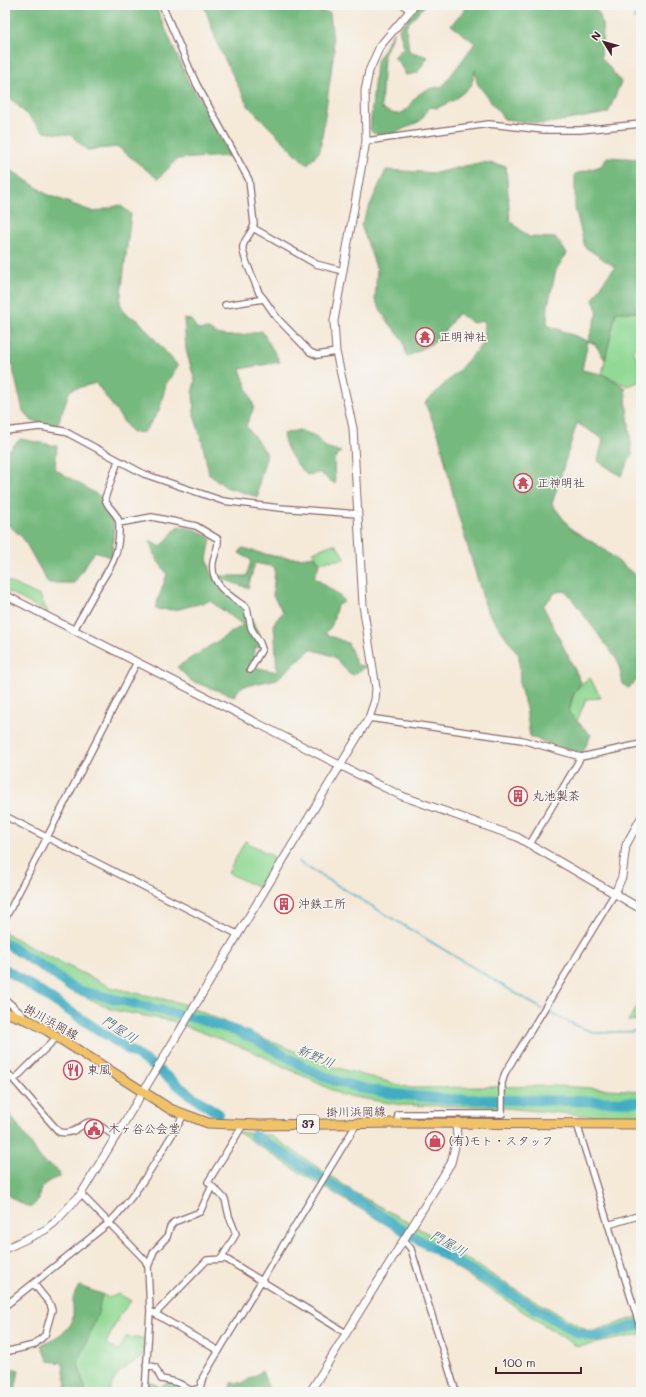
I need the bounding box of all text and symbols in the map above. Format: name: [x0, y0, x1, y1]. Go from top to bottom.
north arrow: [584, 22, 624, 62]
text: N: [587, 28, 604, 44]
temple icon: 正明神社: [414, 326, 436, 348]
place label: 正明神社: [439, 328, 487, 344]
temple icon: 正神明社: [512, 472, 534, 494]
place label: 正神明社: [537, 474, 585, 490]
building icon: 丸池製茶: [507, 785, 529, 807]
place label: 丸池製茶: [532, 787, 580, 803]
building icon: 沖鉄工所: [273, 893, 295, 915]
place label: 沖鉄工所: [298, 895, 346, 911]
street label: 掛川浜岡線: [21, 1000, 82, 1043]
water label: 門屋川: [99, 1011, 141, 1046]
water label: 新野川: [295, 1040, 337, 1071]
restaurant icon: 東風: [62, 1059, 84, 1081]
place label: 東風: [87, 1061, 111, 1077]
street label: 掛川浜岡線: [326, 1102, 386, 1120]
road number: 37: [297, 1115, 319, 1133]
public building icon: 木ヶ谷公会堂: [83, 1118, 105, 1140]
place label: 木ヶ谷公会堂: [108, 1120, 180, 1136]
shop icon: (有)モト・スタッフ: [424, 1130, 446, 1152]
place label: (有)モト・スタッフ: [449, 1132, 553, 1148]
water label: 門屋川: [428, 1225, 470, 1260]
scale bar: [496, 1349, 581, 1375]
text: 100 m: [502, 1354, 536, 1370]

